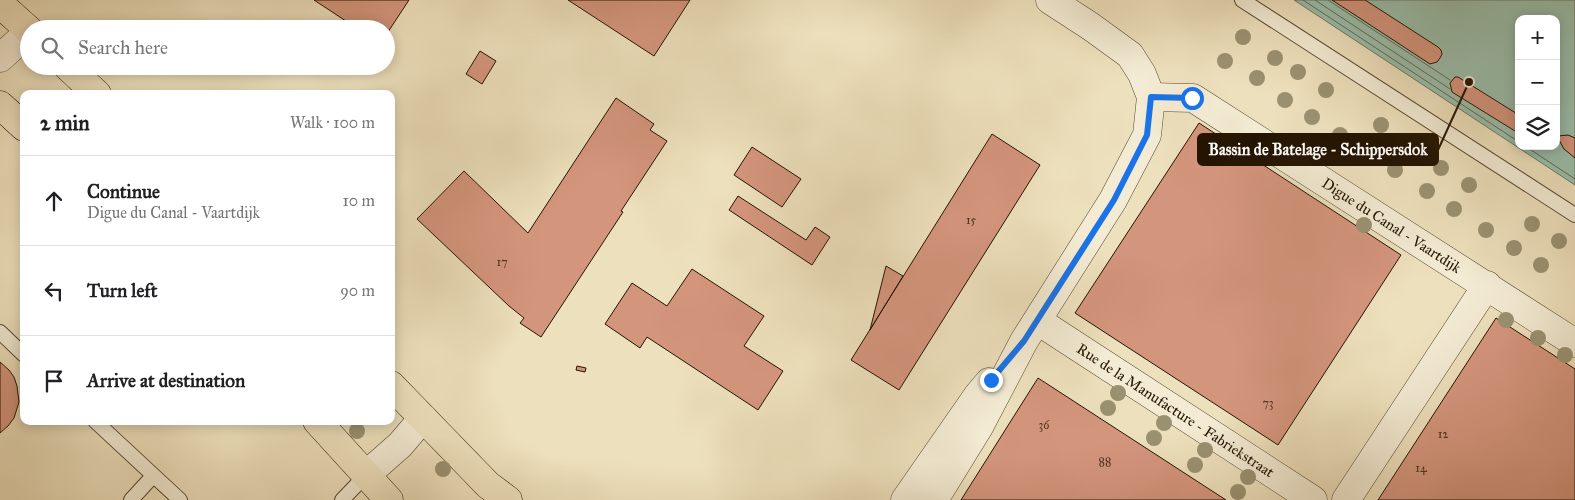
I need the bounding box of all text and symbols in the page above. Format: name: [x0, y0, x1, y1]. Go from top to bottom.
map controls: [1515, 15, 1560, 150]
button: +: [1515, 15, 1560, 60]
search box: [20, 20, 395, 75]
icon: search: [38, 34, 66, 62]
text: Search here: [78, 36, 168, 59]
button: −: [1515, 60, 1560, 105]
route start: [1181, 87, 1204, 110]
button: layers: [1515, 105, 1560, 150]
text: 2 min: [40, 110, 90, 136]
text: Walk · 100 m: [290, 113, 375, 132]
callout: Bassin de Batelage - Schippersdok: [1198, 134, 1438, 165]
text: Bassin de Batelage - Schippersdok: [1208, 140, 1428, 160]
street label: Digue du Canal - Vaartdijk: [1318, 174, 1465, 277]
text: Continue: [87, 180, 160, 203]
icon: ahead: [40, 187, 68, 215]
text: 10 m: [343, 191, 375, 210]
text: Digue du Canal - Vaartdijk: [87, 203, 260, 222]
house number: 15: [966, 213, 977, 227]
house number: 17: [496, 255, 508, 269]
icon: left: [40, 277, 68, 305]
text: Turn left: [87, 279, 157, 302]
text: 90 m: [340, 281, 375, 300]
street label: Rue de la Manufacture - Fabriekstraat: [1073, 340, 1278, 482]
icon: arrive: [40, 367, 68, 395]
text: Arrive at destination: [87, 369, 245, 392]
route end: [980, 369, 1003, 392]
house number: 73: [1262, 396, 1274, 410]
house number: 36: [1039, 418, 1050, 432]
house number: 12: [1438, 427, 1448, 441]
house number: 88: [1099, 455, 1111, 469]
house number: 14: [1415, 461, 1427, 475]

